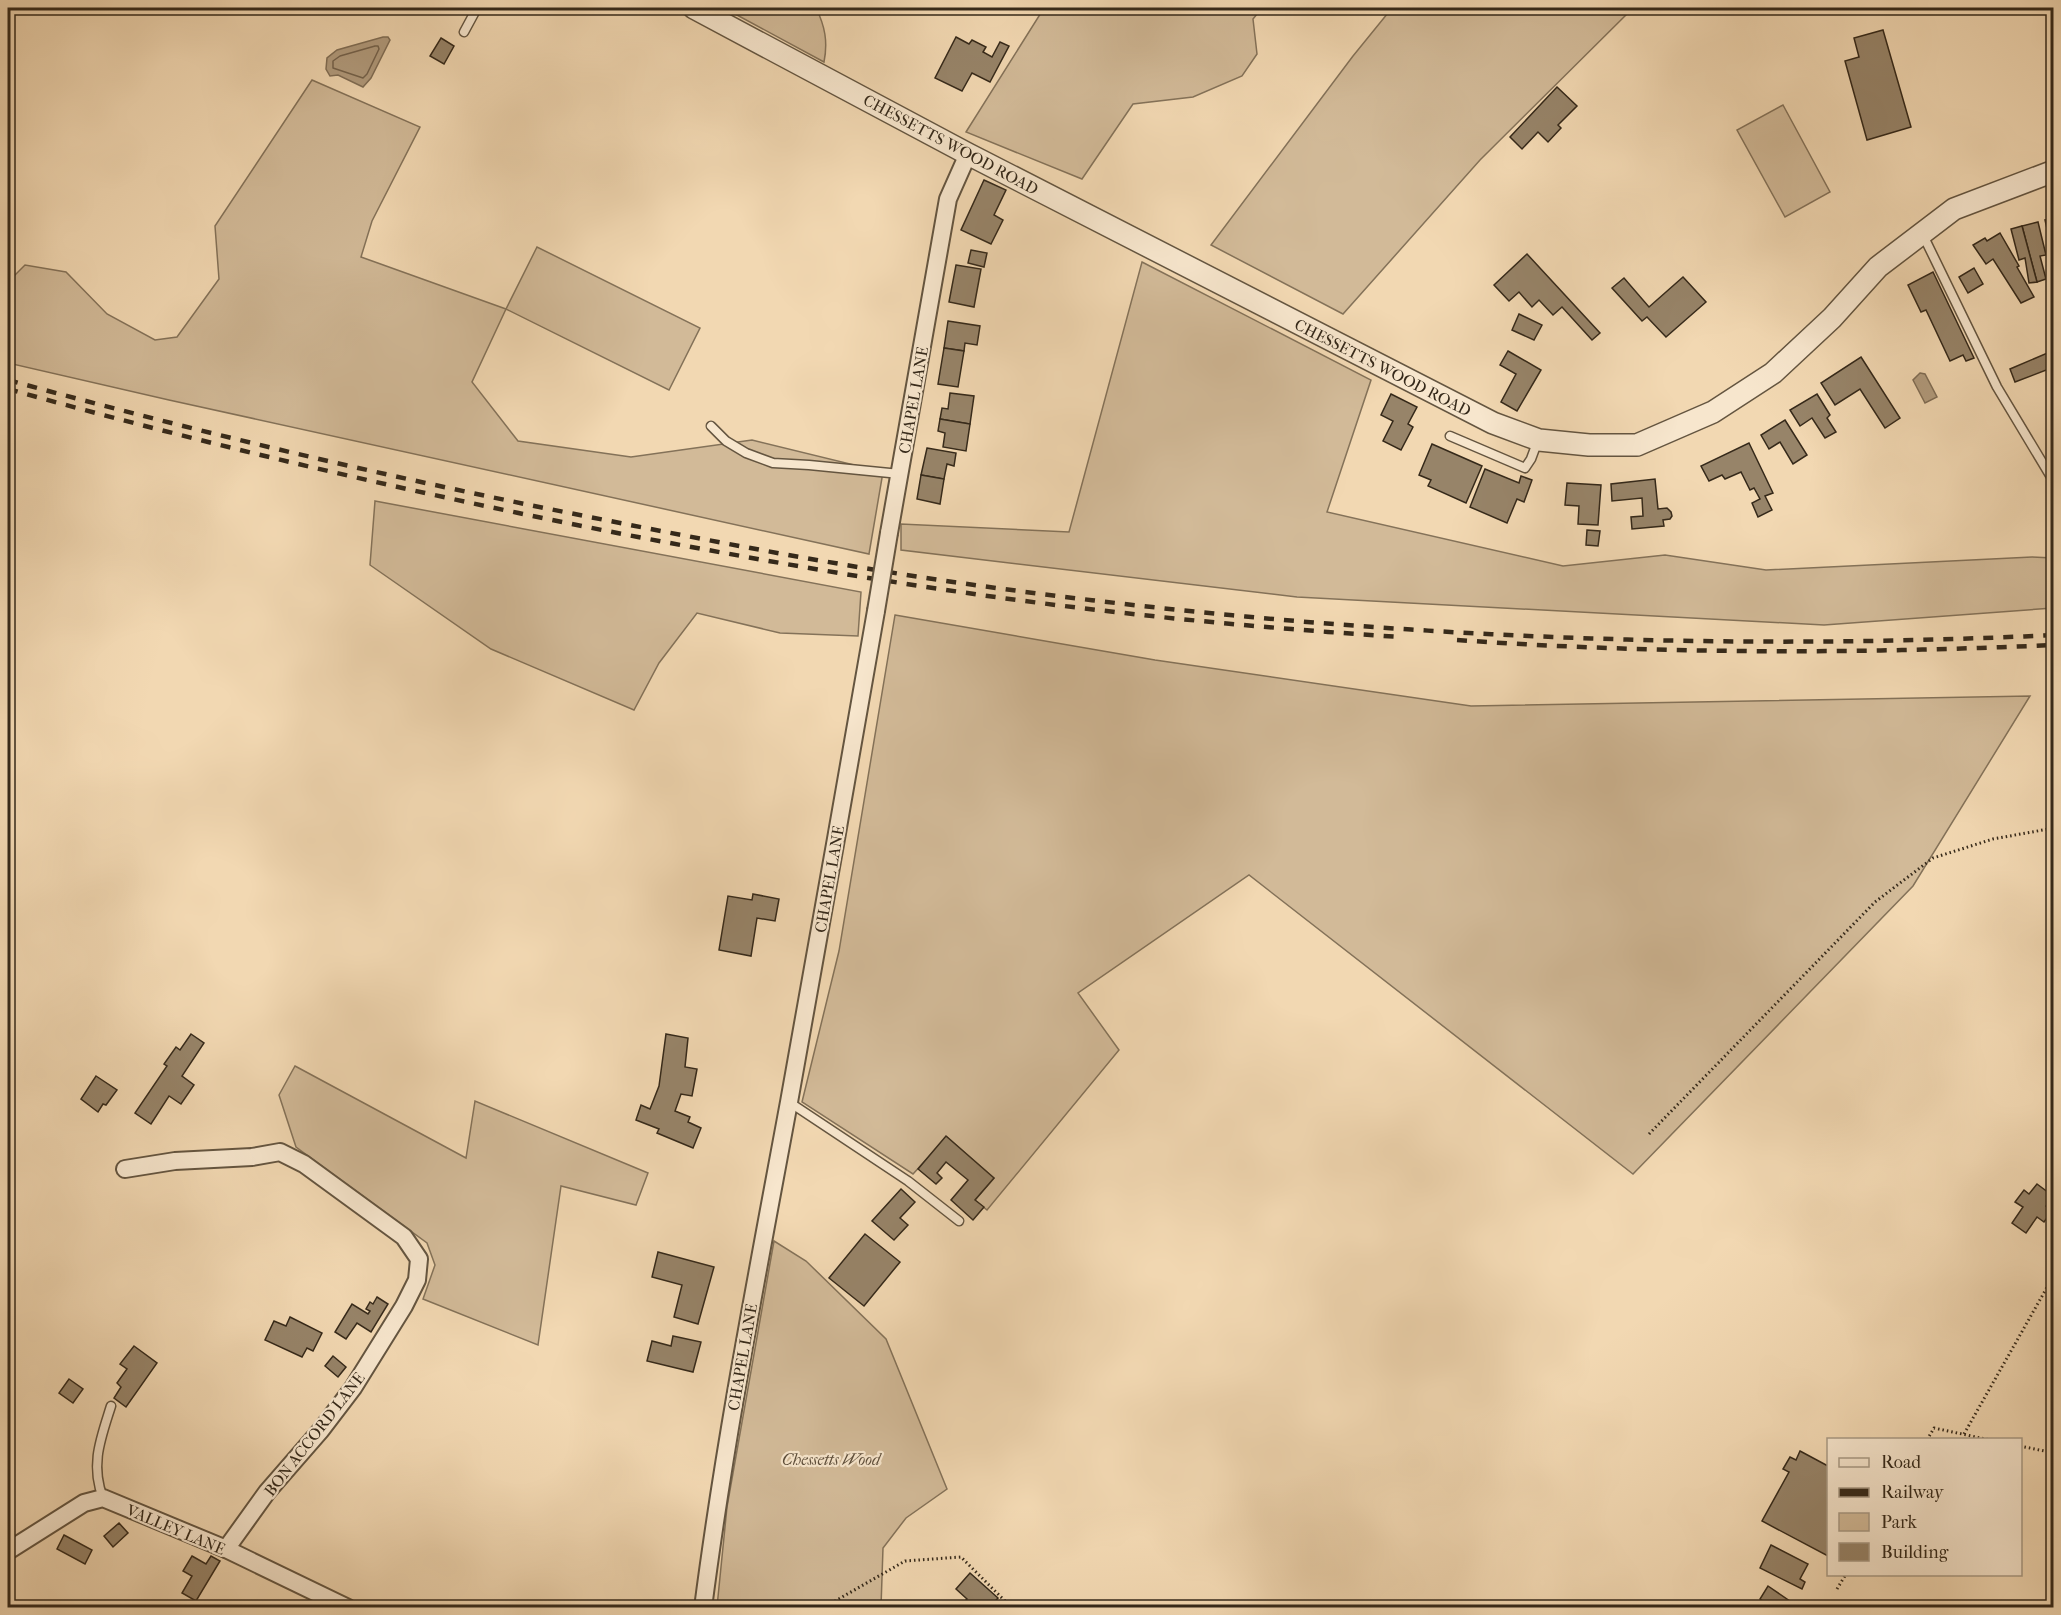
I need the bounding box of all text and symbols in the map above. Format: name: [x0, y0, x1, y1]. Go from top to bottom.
street label: CHESSETTS WOOD ROAD: [860, 90, 1041, 199]
street label: CHESSETTS WOOD ROAD: [1291, 315, 1474, 420]
street label: CHAPEL LANE: [895, 345, 932, 455]
street label: CHAPEL LANE: [811, 824, 848, 934]
street label: CHAPEL LANE: [724, 1302, 761, 1412]
street label: BON ACCORD LANE: [260, 1368, 369, 1500]
legend: [1827, 1438, 2022, 1576]
park label: Chessetts Wood: [782, 1450, 882, 1469]
text: Road: [1881, 1452, 1921, 1473]
text: Railway: [1881, 1482, 1945, 1503]
street label: VALLEY LANE: [123, 1500, 228, 1559]
text: Park: [1881, 1512, 1918, 1533]
text: Building: [1881, 1542, 1949, 1563]

